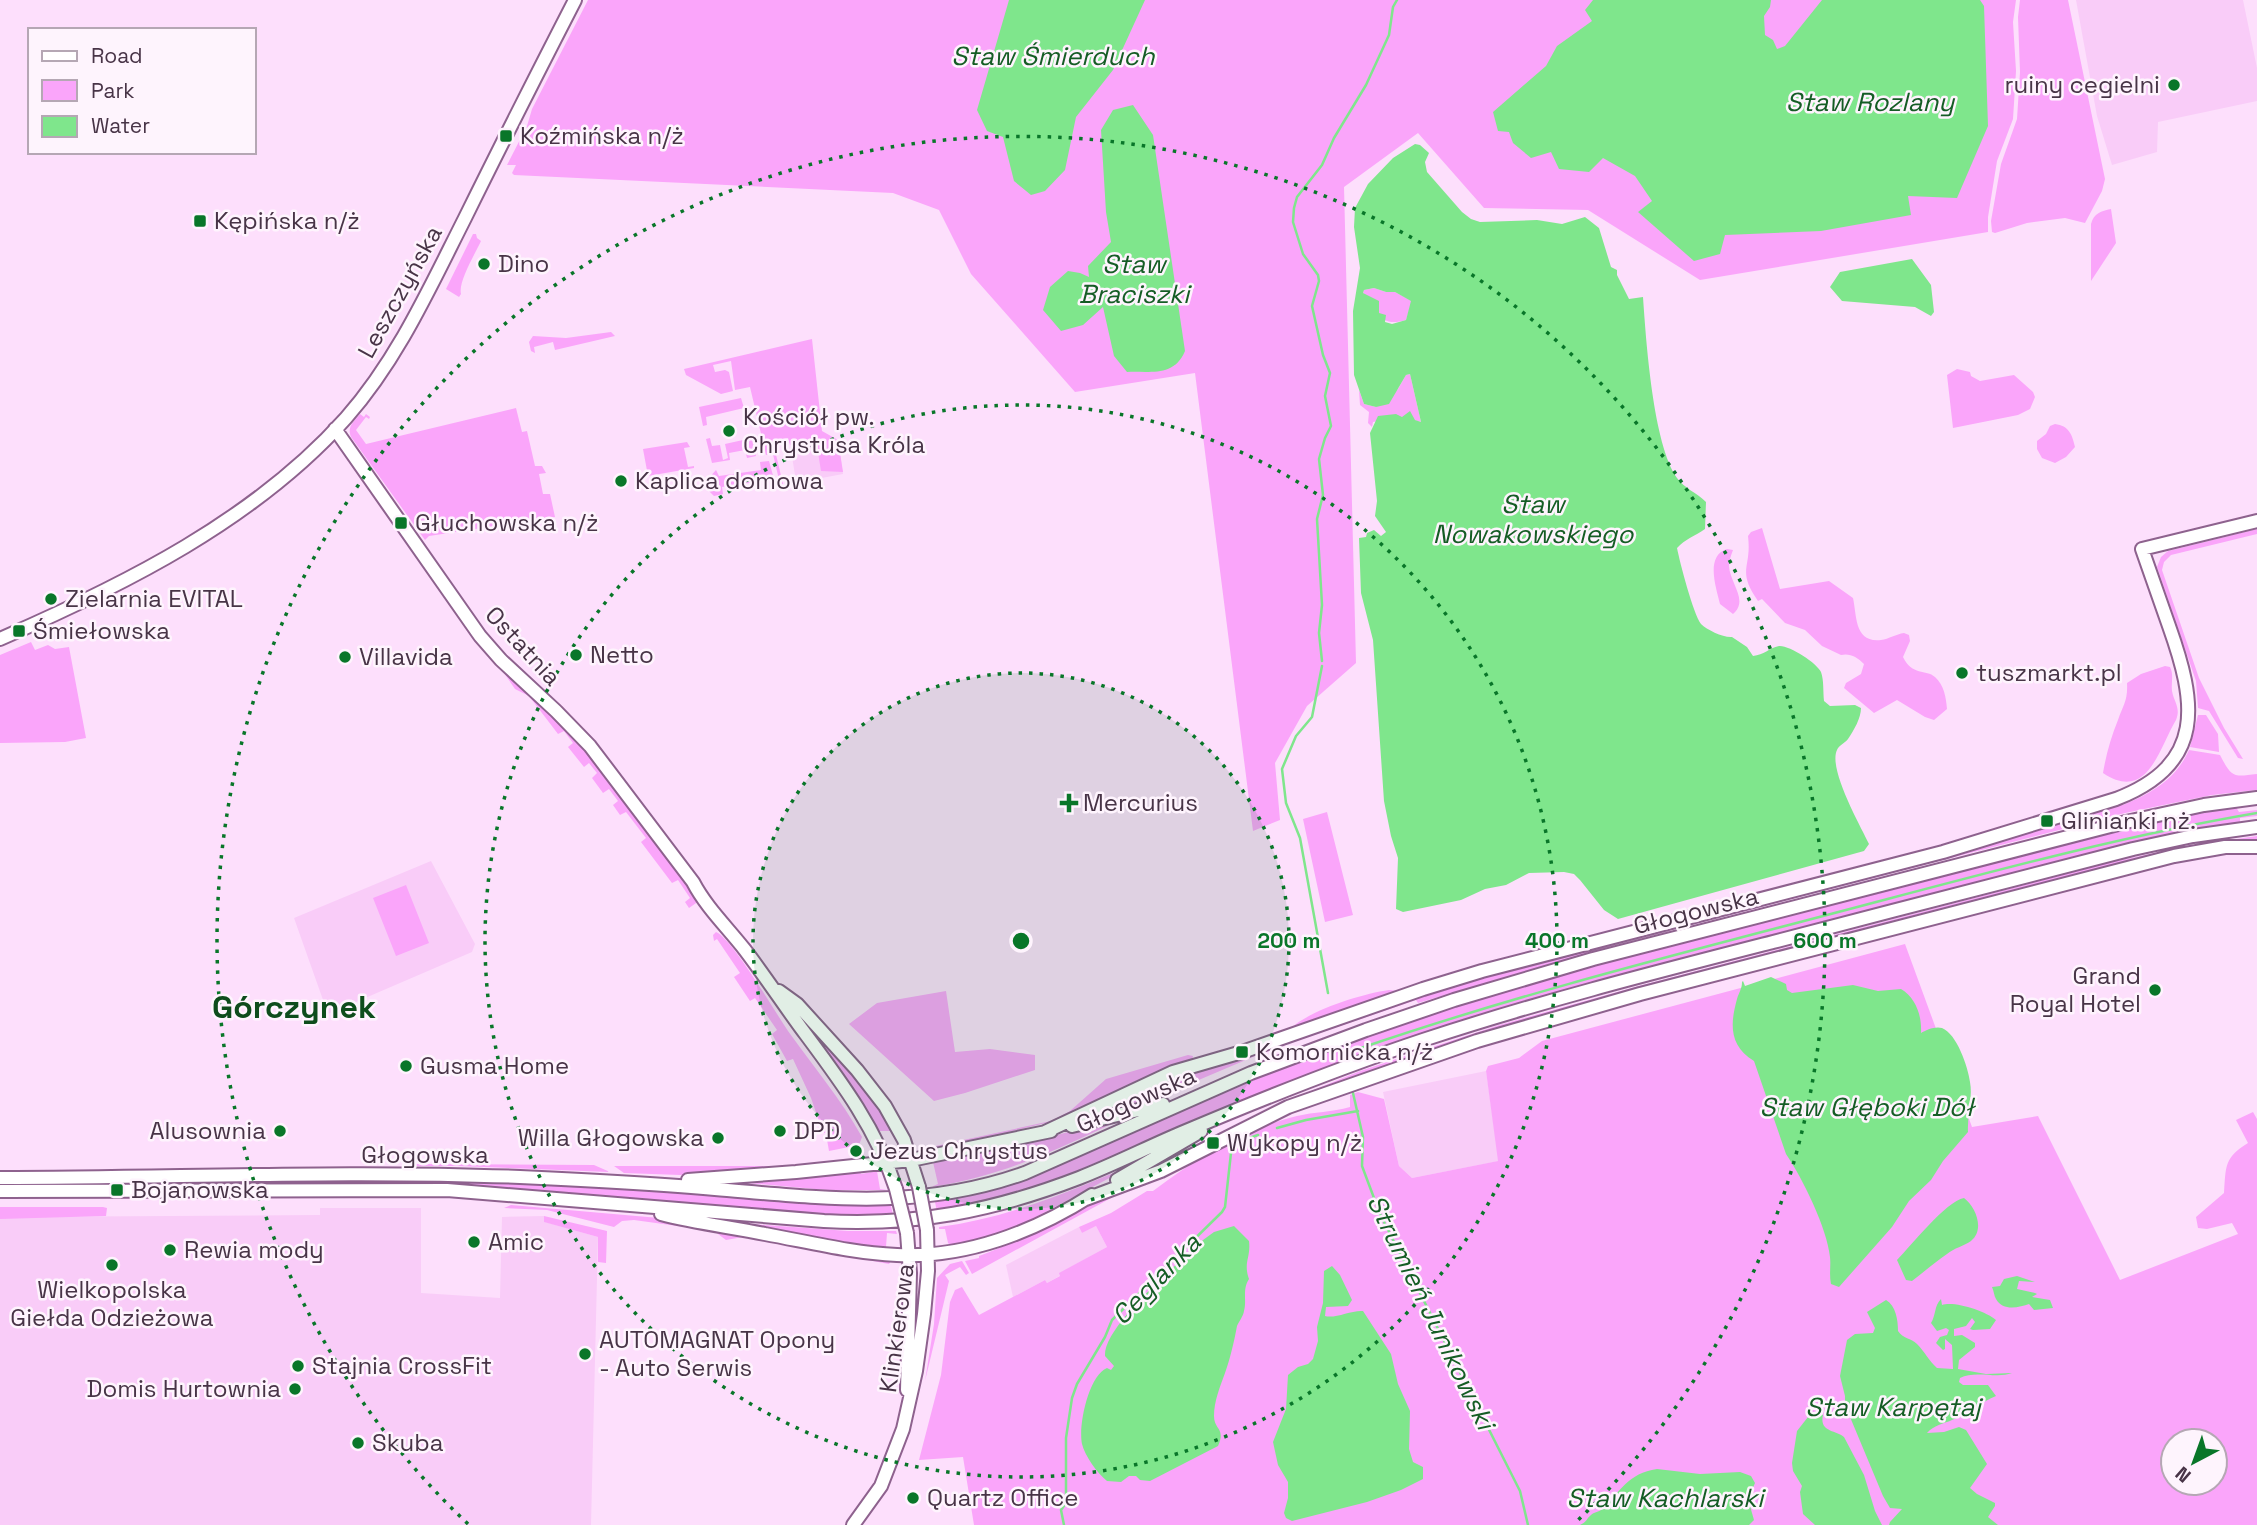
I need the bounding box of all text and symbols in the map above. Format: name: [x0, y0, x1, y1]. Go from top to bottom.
legend: [28, 28, 256, 154]
water label: Staw Śmierduch: [951, 39, 1156, 73]
text: Road: [91, 42, 143, 69]
place label: ruiny cegielni: [2004, 69, 2160, 100]
text: Park: [91, 77, 135, 104]
marker: ruiny cegielni: [2166, 77, 2182, 93]
water label: Staw Rozlany: [1786, 85, 1955, 119]
text: Water: [91, 112, 150, 139]
place label: Koźmińska n/ż: [520, 120, 684, 151]
marker: Koźmińska n/ż: [498, 128, 514, 144]
place label: Kępińska n/ż: [214, 205, 360, 236]
marker: Kępińska n/ż: [192, 213, 208, 229]
street label: Leszczyńska: [350, 220, 449, 363]
water label: Staw Braciszki: [1079, 247, 1192, 311]
place label: Dino: [498, 248, 549, 279]
marker: Dino: [476, 256, 492, 272]
place label: Kościół pw. Chrystusa Króla: [743, 401, 925, 460]
marker: Kościół pw. Chrystusa Króla: [721, 423, 737, 439]
place label: Kaplica domowa: [635, 465, 824, 496]
marker: Kaplica domowa: [613, 473, 629, 489]
water label: Staw Nowakowskiego: [1433, 487, 1634, 551]
place label: Głuchowska n/ż: [415, 507, 599, 538]
marker: Głuchowska n/ż: [393, 515, 409, 531]
place label: Zielarnia EVITAL: [65, 583, 243, 614]
marker: Zielarnia EVITAL: [43, 591, 59, 607]
street label: Ostatnia: [479, 599, 568, 692]
place label: Śmiełowska: [33, 615, 170, 646]
marker: Śmiełowska: [11, 623, 27, 639]
place label: Netto: [590, 639, 654, 670]
place label: Villavida: [359, 641, 453, 672]
marker: Netto: [568, 647, 584, 663]
marker: Villavida: [337, 649, 353, 665]
place label: tuszmarkt.pl: [1976, 657, 2122, 688]
marker: tuszmarkt.pl: [1954, 665, 1970, 681]
place label: Mercurius: [1083, 787, 1198, 818]
marker: Mercurius: [1061, 795, 1077, 811]
place label: Glinianki nż.: [2061, 805, 2196, 836]
marker: Glinianki nż.: [2039, 813, 2055, 829]
street label: Głogowska: [1630, 880, 1762, 941]
text: 200 m: [1258, 927, 1320, 954]
text: 400 m: [1525, 927, 1589, 954]
text: 600 m: [1793, 927, 1857, 954]
centre of rings: [1009, 929, 1033, 953]
place label: Grand Royal Hotel: [2010, 960, 2141, 1019]
marker: Grand Royal Hotel: [2147, 982, 2163, 998]
district label: Górczynek: [212, 987, 376, 1027]
place label: Komornicka n/ż: [1256, 1036, 1433, 1067]
marker: Komornicka n/ż: [1234, 1044, 1250, 1060]
place label: Gusma Home: [420, 1050, 569, 1081]
marker: Gusma Home: [398, 1058, 414, 1074]
street label: Głogowska: [1071, 1059, 1201, 1140]
water label: Staw Głęboki Dół: [1760, 1090, 1977, 1124]
place label: Alusownia: [149, 1115, 266, 1146]
place label: DPD: [794, 1115, 840, 1146]
place label: Willa Głogowska: [518, 1122, 704, 1153]
marker: Alusownia: [272, 1123, 288, 1139]
marker: DPD: [772, 1123, 788, 1139]
place label: Wykopy n/ż: [1227, 1127, 1362, 1158]
marker: Willa Głogowska: [710, 1130, 726, 1146]
place label: Jezus Chrystus: [870, 1135, 1048, 1166]
marker: Wykopy n/ż: [1205, 1135, 1221, 1151]
street label: Głogowska: [361, 1139, 489, 1170]
marker: Jezus Chrystus: [848, 1143, 864, 1159]
place label: Bojanowska: [131, 1174, 269, 1205]
marker: Bojanowska: [109, 1182, 125, 1198]
water label: Strumień Junikowski: [1359, 1189, 1504, 1437]
water label: Ceglanka: [1104, 1225, 1209, 1332]
place label: Amic: [488, 1226, 544, 1257]
place label: Rewia mody: [184, 1234, 324, 1265]
marker: Amic: [466, 1234, 482, 1250]
marker: Rewia mody: [162, 1242, 178, 1258]
marker: Wielkopolska Giełda Odzieżowa: [104, 1257, 120, 1273]
street label: Klinkierowa: [872, 1261, 921, 1395]
place label: Wielkopolska Giełda Odzieżowa: [10, 1274, 214, 1333]
place label: AUTOMAGNAT Opony - Auto Serwis: [599, 1324, 835, 1383]
marker: AUTOMAGNAT Opony - Auto Serwis: [577, 1346, 593, 1362]
place label: Stajnia CrossFit: [312, 1350, 492, 1381]
marker: Stajnia CrossFit: [290, 1358, 306, 1374]
place label: Domis Hurtownia: [87, 1373, 281, 1404]
marker: Domis Hurtownia: [287, 1381, 303, 1397]
water label: Staw Karpętaj: [1805, 1390, 1984, 1424]
place label: Skuba: [372, 1427, 444, 1458]
north arrow: [2159, 1427, 2229, 1497]
marker: Skuba: [350, 1435, 366, 1451]
text: N: [2170, 1461, 2196, 1488]
water label: Staw Kachlarski: [1567, 1481, 1766, 1515]
place label: Quartz Office: [927, 1482, 1079, 1513]
marker: Quartz Office: [905, 1490, 921, 1506]

